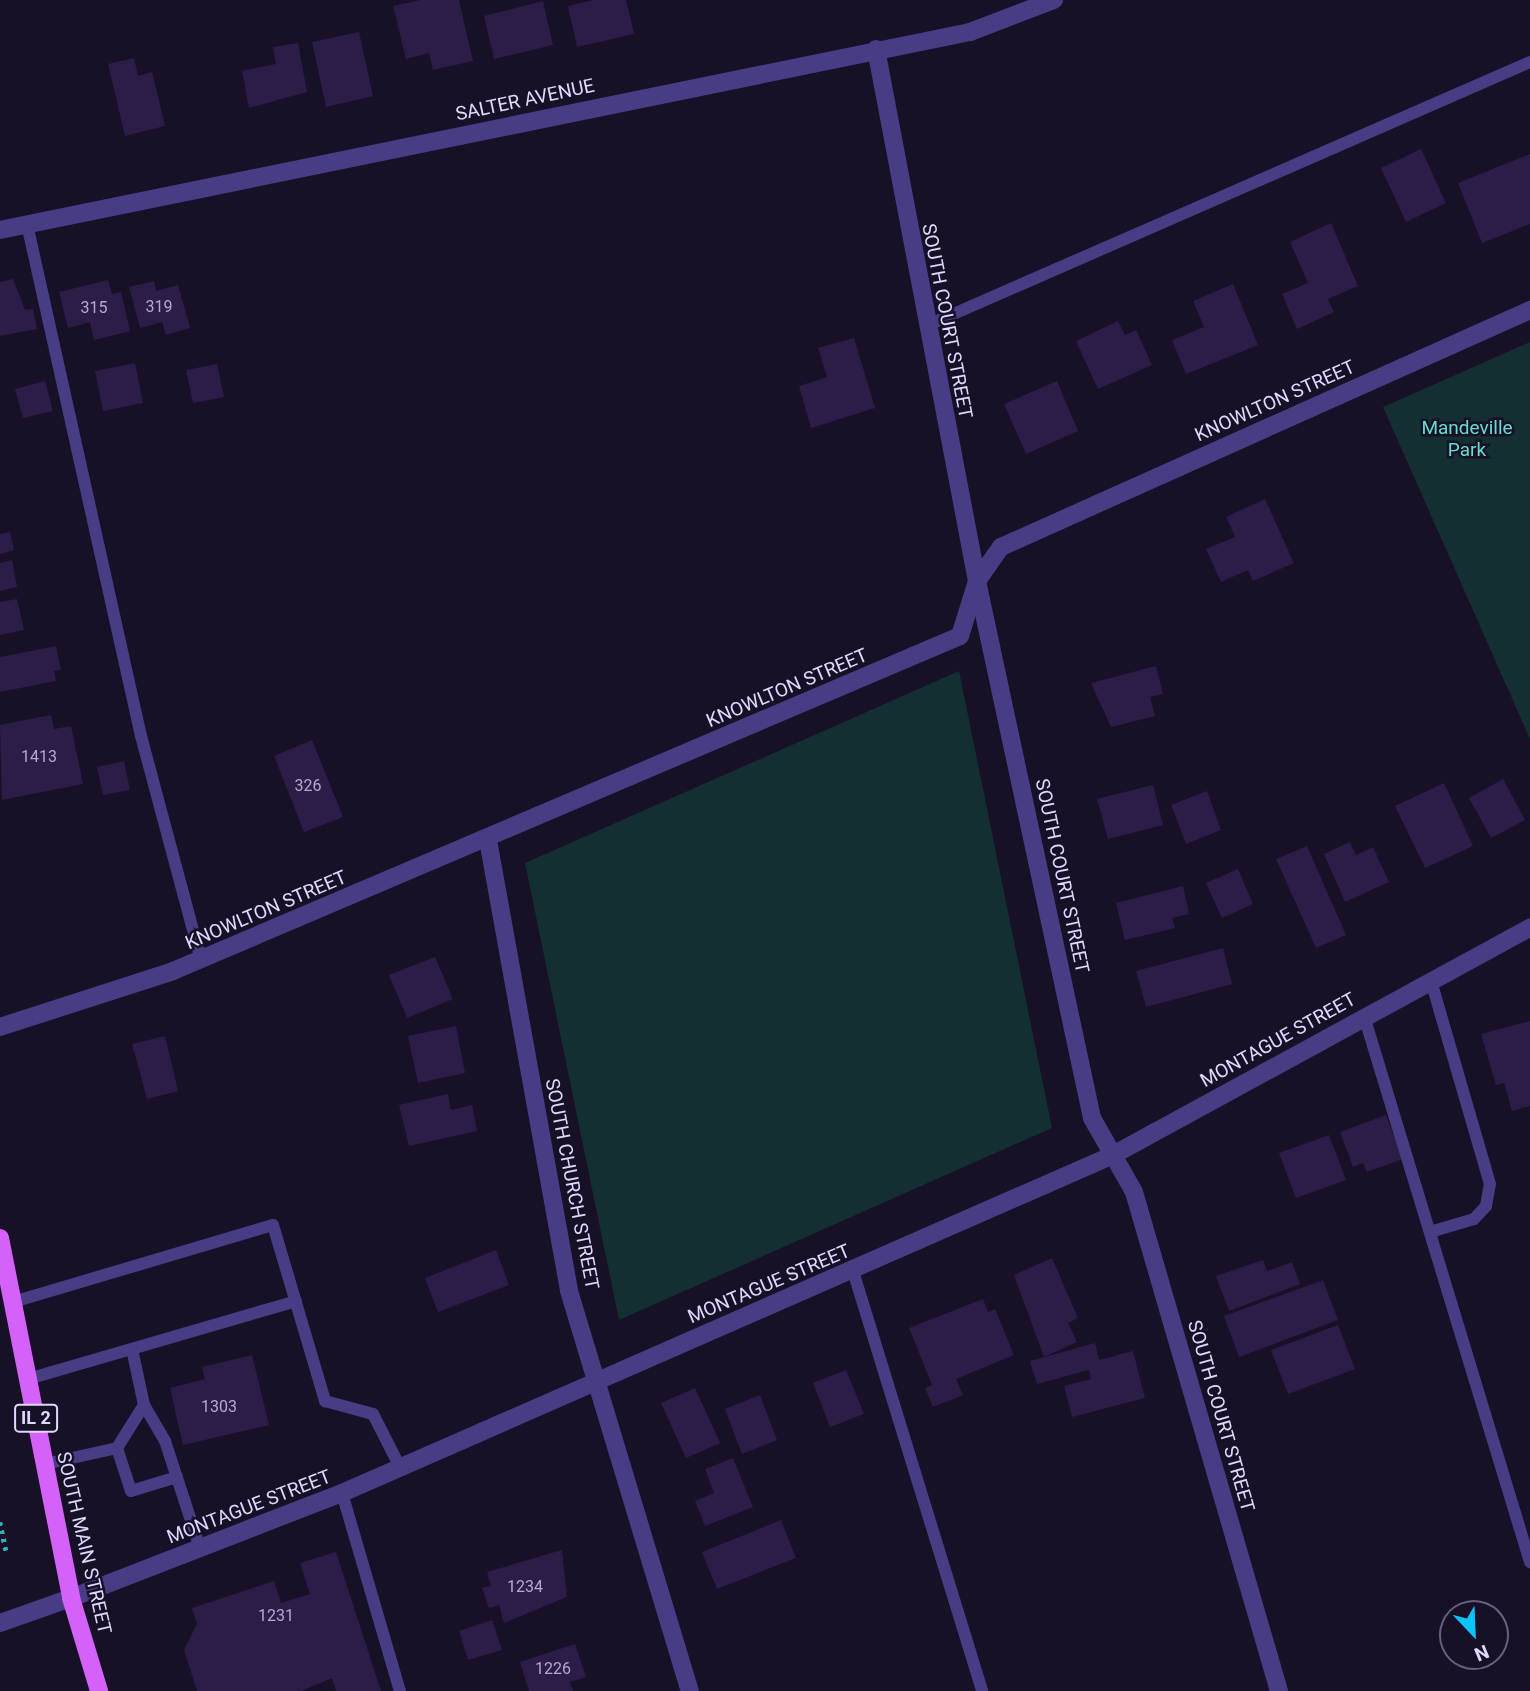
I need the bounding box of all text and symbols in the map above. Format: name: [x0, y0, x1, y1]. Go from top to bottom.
street label: SALTER AVENUE: [454, 74, 596, 126]
street label: SOUTH COURT STREET: [917, 221, 977, 421]
house number: 319: [146, 297, 172, 317]
house number: 315: [81, 298, 107, 318]
street label: KNOWLTON STREET: [1191, 355, 1359, 447]
park label: Mandeville Park: [1421, 417, 1513, 461]
street label: KNOWLTON STREET: [703, 644, 871, 732]
house number: 1413: [21, 747, 57, 767]
house number: 326: [295, 776, 321, 796]
street label: SOUTH COURT STREET: [1030, 777, 1094, 975]
street label: KNOWLTON STREET: [182, 866, 350, 954]
street label: MONTAGUE STREET: [1196, 988, 1360, 1092]
street label: SOUTH CHURCH STREET: [540, 1077, 604, 1291]
street label: MONTAGUE STREET: [684, 1240, 854, 1328]
street label: SOUTH COURT STREET: [1183, 1317, 1259, 1515]
house number: 1303: [201, 1397, 237, 1417]
road number: IL 2: [13, 1404, 59, 1433]
street label: SOUTH MAIN STREET: [52, 1450, 116, 1636]
street label: MONTAGUE STREET: [164, 1465, 334, 1549]
house number: 1234: [507, 1577, 543, 1597]
north arrow: [1439, 1600, 1509, 1670]
house number: 1231: [258, 1606, 294, 1626]
text: N: [1471, 1640, 1492, 1666]
house number: 1226: [535, 1659, 571, 1679]

